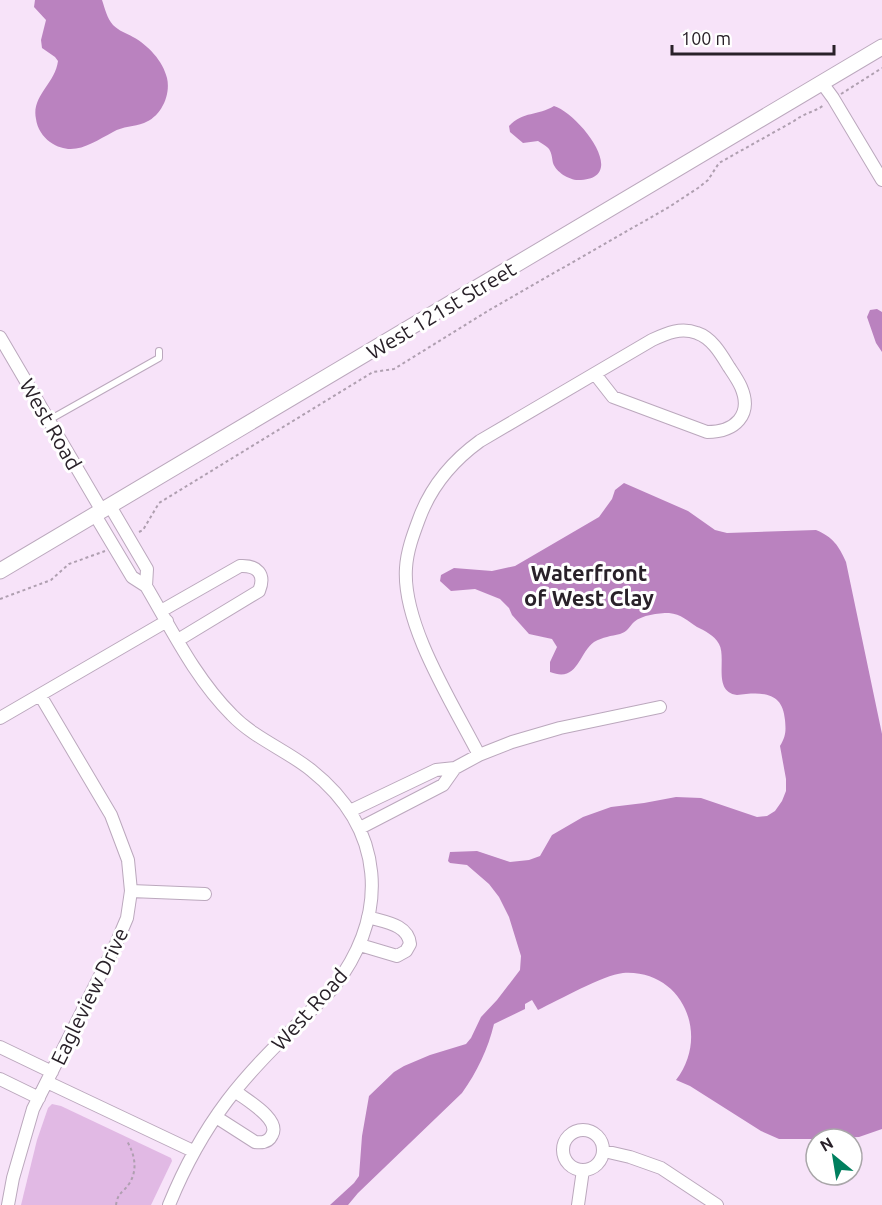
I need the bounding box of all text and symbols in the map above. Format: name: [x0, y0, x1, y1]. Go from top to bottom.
scale bar: [672, 18, 834, 56]
text: 100 m: [681, 28, 731, 48]
street label: West 121st Street: [362, 256, 520, 364]
street label: West Road: [15, 374, 87, 474]
district label: Waterfront of West Clay: [524, 560, 654, 610]
street label: Eagleview Drive: [45, 924, 133, 1068]
street label: West Road: [266, 963, 352, 1055]
north arrow: [804, 1127, 864, 1187]
text: N: [817, 1133, 836, 1155]

